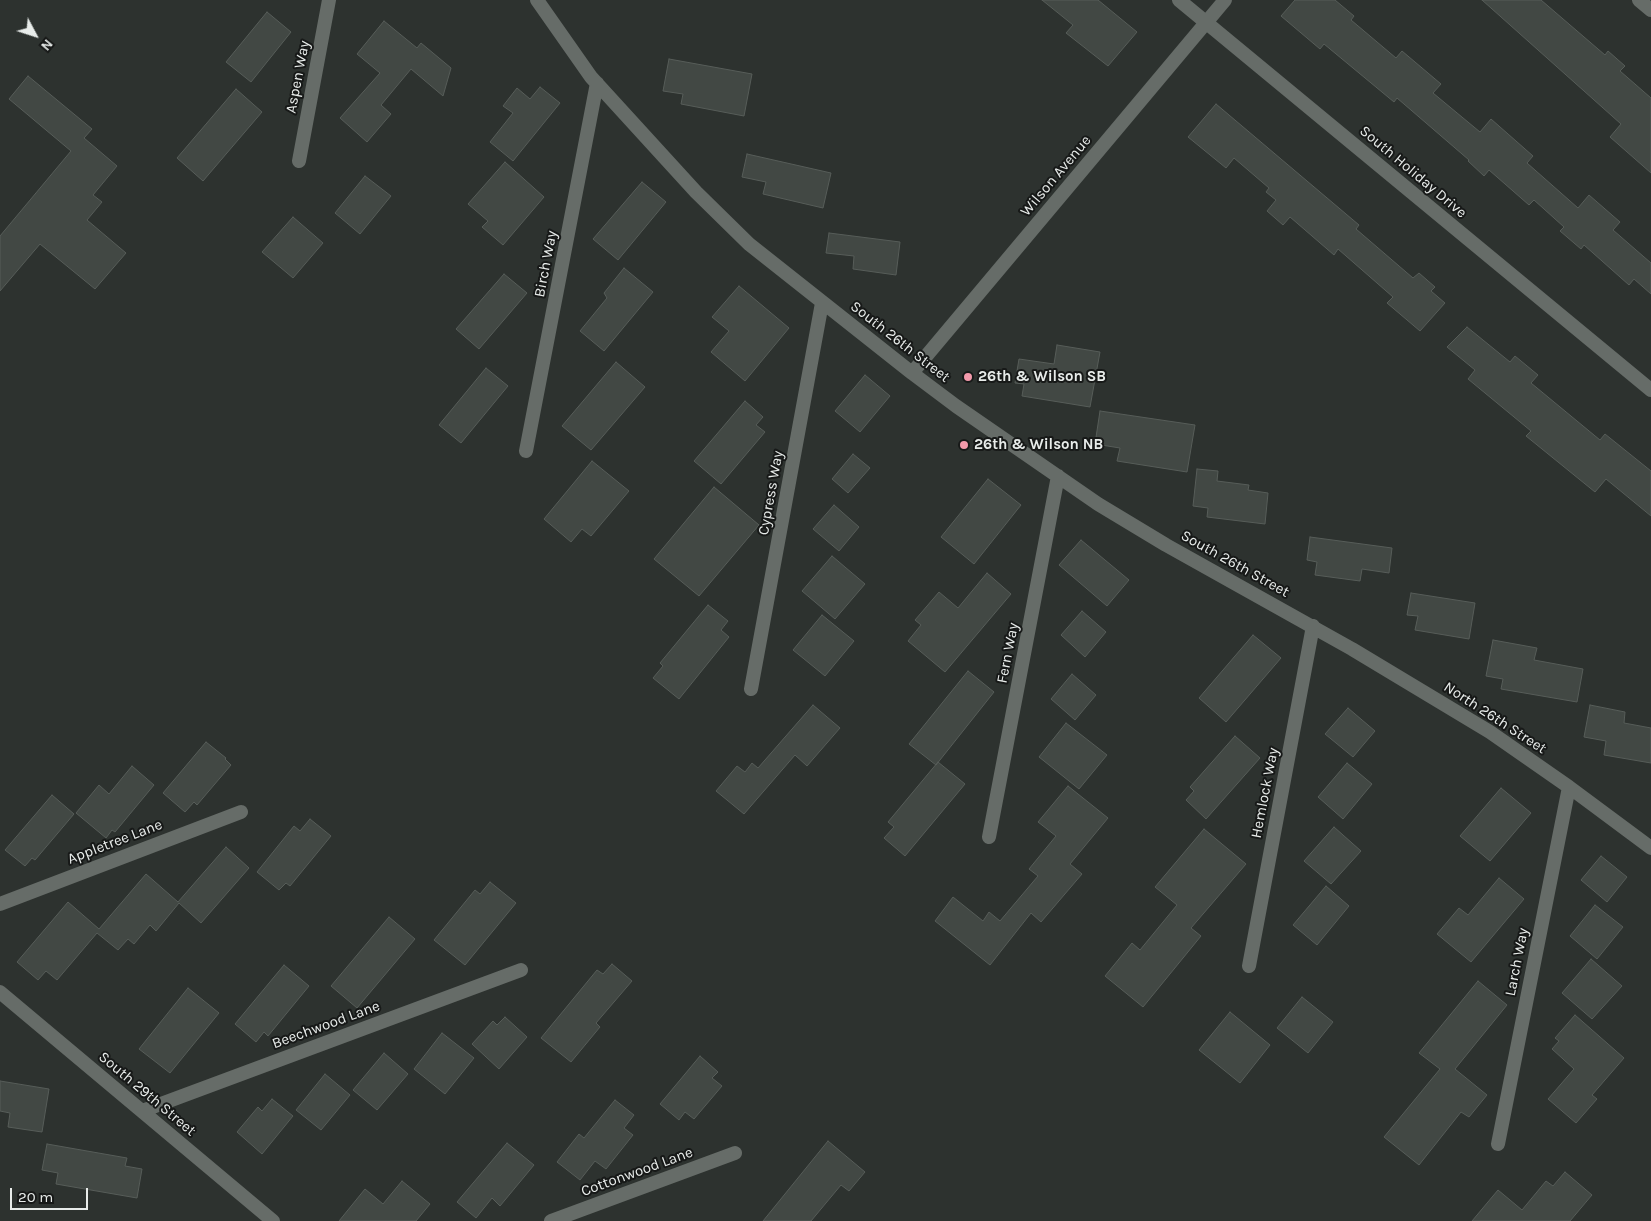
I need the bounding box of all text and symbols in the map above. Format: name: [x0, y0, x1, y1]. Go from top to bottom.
north arrow: [10, 10, 60, 60]
text: N: [37, 36, 57, 54]
street label: Aspen Way: [282, 39, 314, 115]
street label: South Holiday Drive: [1356, 122, 1470, 222]
street label: Wilson Avenue: [1017, 132, 1095, 220]
street label: Birch Way: [531, 229, 561, 299]
street label: South 26th Street: [847, 298, 953, 386]
place label: 26th & Wilson SB: [978, 368, 1106, 386]
marker: 26th & Wilson SB: [962, 371, 974, 383]
place label: 26th & Wilson NB: [974, 436, 1103, 454]
marker: 26th & Wilson NB: [958, 439, 970, 451]
street label: Cypress Way: [755, 449, 787, 537]
street label: South 26th Street: [1178, 527, 1292, 601]
street label: Fern Way: [993, 621, 1023, 685]
street label: North 26th Street: [1440, 678, 1550, 758]
street label: Hemlock Way: [1247, 746, 1283, 840]
street label: Appletree Lane: [65, 816, 165, 868]
street label: Larch Way: [1502, 926, 1532, 998]
street label: Beechwood Lane: [270, 997, 382, 1053]
street label: South 29th Street: [95, 1048, 199, 1140]
street label: Cottonwood Lane: [579, 1143, 695, 1201]
scale bar: [12, 1178, 90, 1210]
text: 20 m: [18, 1188, 53, 1206]

